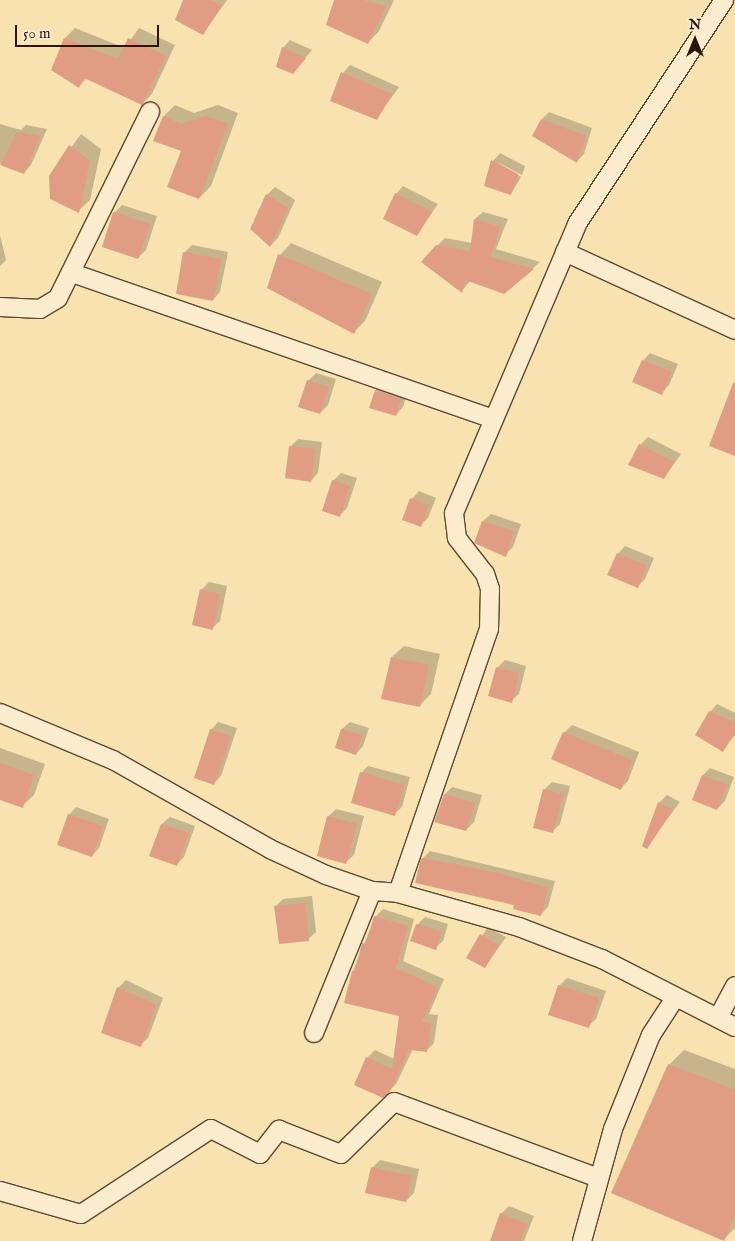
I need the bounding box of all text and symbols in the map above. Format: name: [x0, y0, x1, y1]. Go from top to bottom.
scale bar: [18, 15, 161, 47]
north arrow: [670, 15, 720, 65]
text: N: [689, 16, 701, 34]
text: 50 m: [23, 24, 51, 43]

